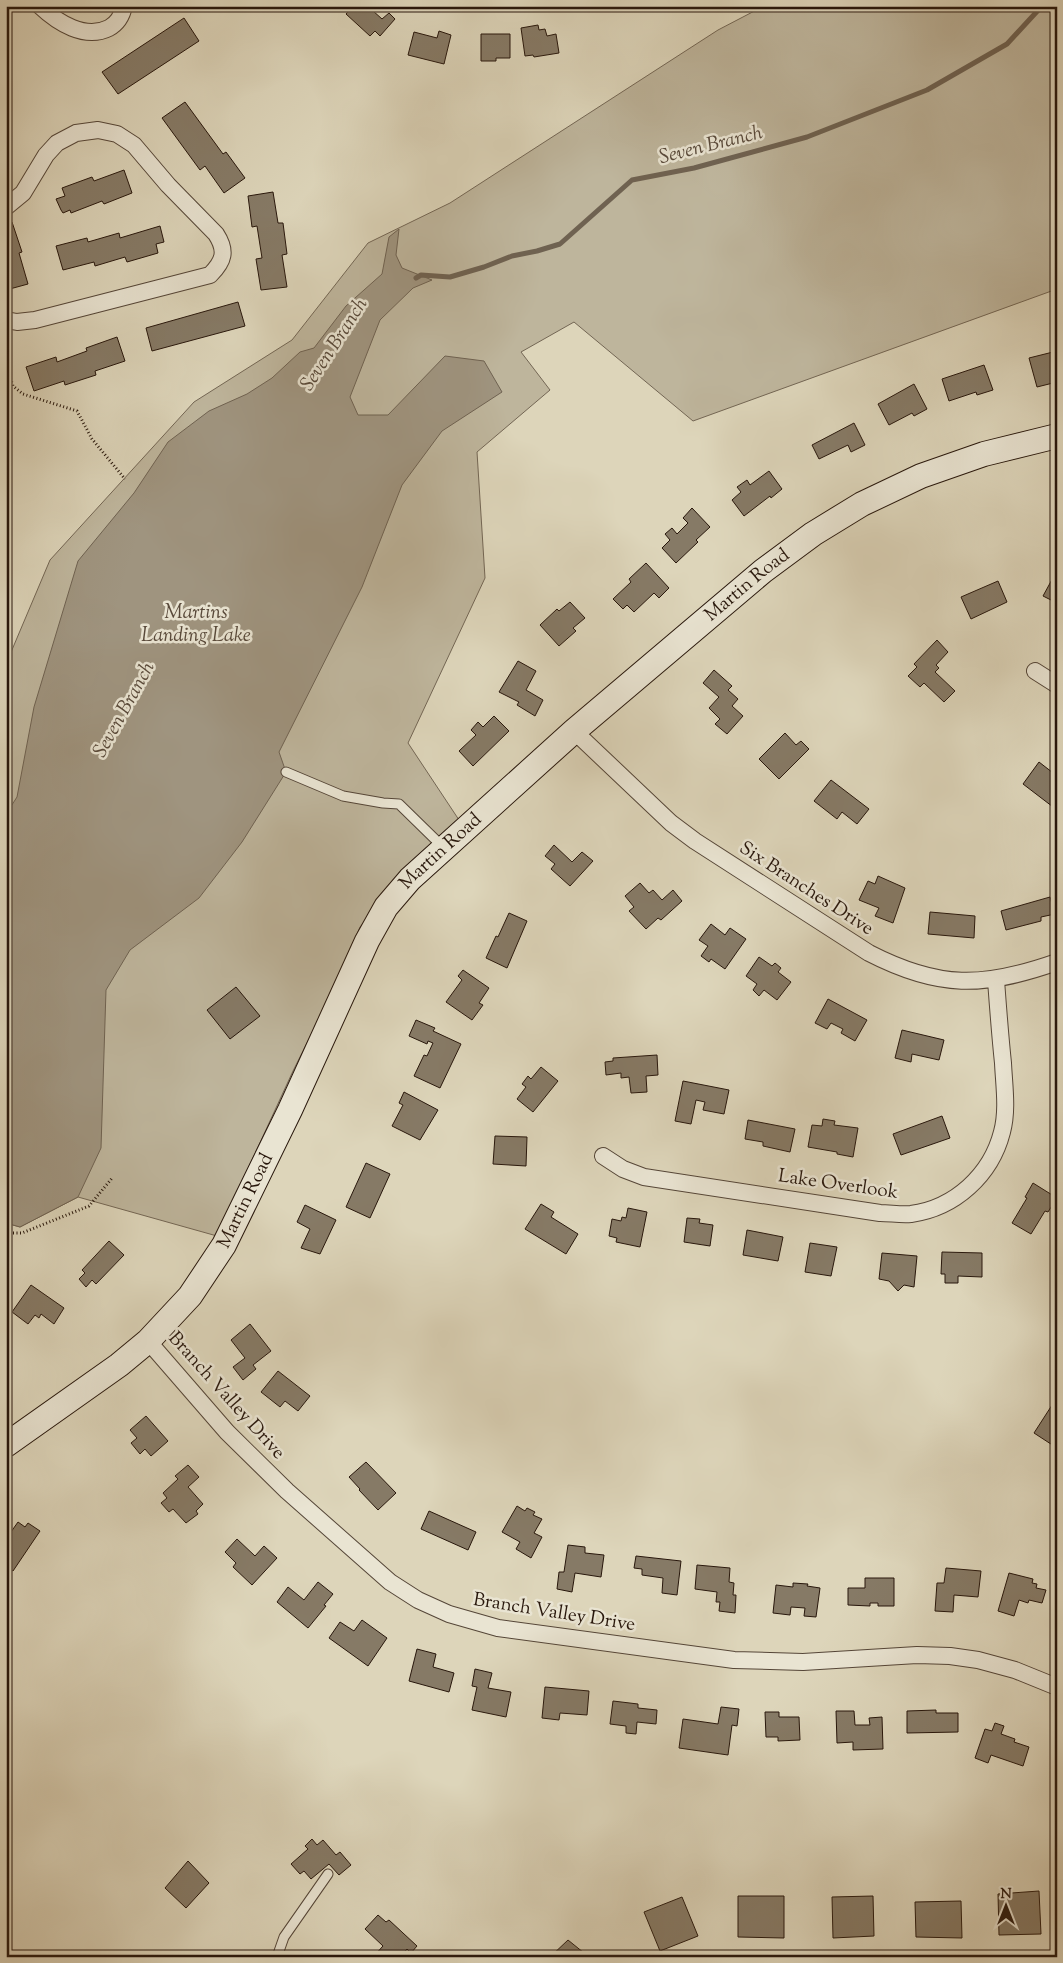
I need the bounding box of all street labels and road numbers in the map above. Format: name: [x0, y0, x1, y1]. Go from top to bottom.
street label: Martin Road: [699, 542, 796, 628]
street label: Martin Road: [393, 807, 488, 896]
street label: Six Branches Drive: [733, 835, 879, 943]
street label: Martin Road: [211, 1148, 280, 1253]
street label: Lake Overlook: [776, 1163, 900, 1207]
street label: Branch Valley Drive: [161, 1326, 291, 1466]
street label: Branch Valley Drive: [471, 1587, 637, 1639]

